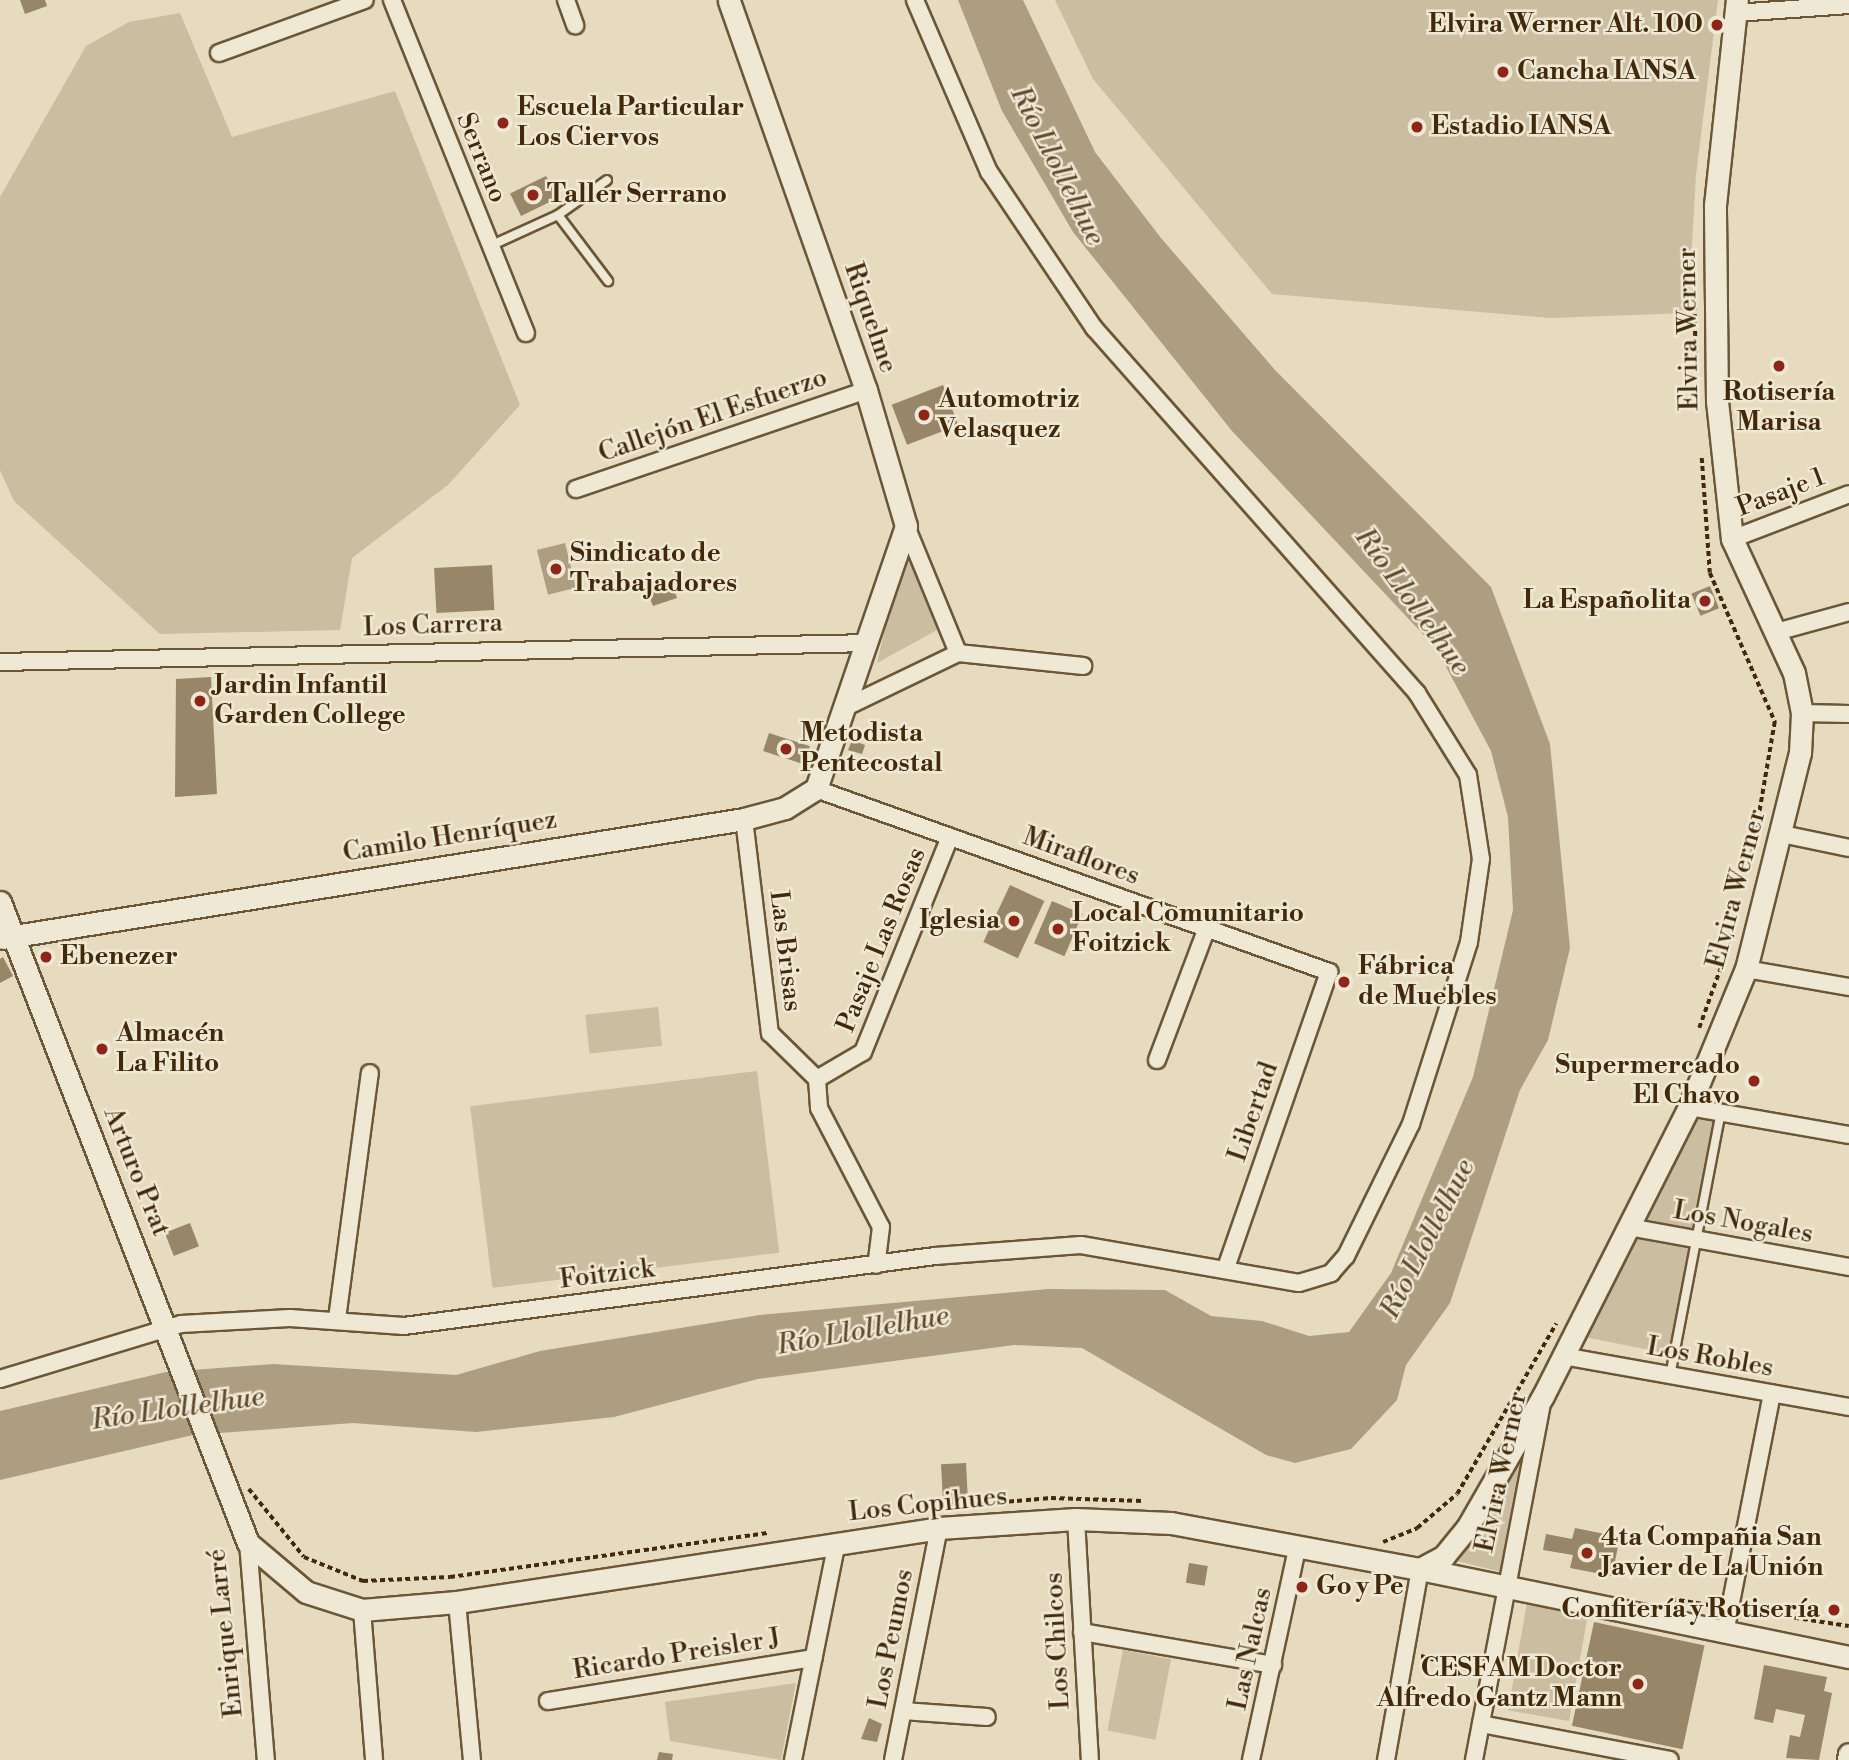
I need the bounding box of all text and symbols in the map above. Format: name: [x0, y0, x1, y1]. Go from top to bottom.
place label: Elvira Werner Alt. 100: [1428, 9, 1703, 41]
marker: Elvira Werner Alt. 100: [1709, 17, 1725, 33]
place label: Cancha IANSA: [1517, 56, 1696, 88]
marker: Cancha IANSA: [1495, 64, 1511, 80]
water label: Río Llollelhue: [1002, 81, 1112, 251]
place label: Escuela Particular Los Ciervos: [517, 92, 744, 154]
street label: Serrano: [449, 108, 513, 208]
place label: Estadio IANSA: [1431, 111, 1611, 143]
marker: Escuela Particular Los Ciervos: [495, 115, 511, 131]
marker: Estadio IANSA: [1409, 119, 1425, 135]
place label: Taller Serrano: [547, 179, 727, 211]
marker: Taller Serrano: [525, 187, 541, 203]
street label: Elvira Werner: [1672, 247, 1706, 411]
street label: Riquelme: [837, 259, 903, 377]
marker: Rotisería Marisa: [1771, 358, 1787, 374]
street label: Callejón El Esfuerzo: [595, 362, 831, 470]
place label: Rotisería Marisa: [1723, 377, 1835, 438]
place label: Automotriz Velasquez: [938, 384, 1079, 446]
marker: Automotriz Velasquez: [916, 407, 932, 423]
street label: Pasaje 1: [1732, 462, 1830, 524]
water label: Río Llollelhue: [1347, 522, 1477, 682]
place label: Sindicato de Trabajadores: [570, 538, 737, 600]
marker: Sindicato de Trabajadores: [548, 561, 564, 577]
place label: La Españolita: [1523, 585, 1691, 617]
marker: La Españolita: [1697, 593, 1713, 609]
street label: Los Carrera: [363, 608, 503, 644]
place label: Jardin Infantil Garden College: [214, 670, 406, 732]
marker: Jardin Infantil Garden College: [192, 693, 208, 709]
place label: Metodista Pentecostal: [800, 718, 943, 780]
marker: Metodista Pentecostal: [778, 741, 794, 757]
street label: Camilo Henríquez: [341, 805, 559, 869]
street label: Elvira Werner: [1701, 806, 1773, 972]
street label: Miraflores: [1019, 822, 1143, 892]
street label: Pasaje Las Rosas: [831, 843, 933, 1037]
street label: Las Brisas: [762, 889, 808, 1013]
place label: Local Comunitario Foitzick: [1072, 898, 1304, 960]
place label: Iglesia: [919, 905, 1000, 937]
marker: Iglesia: [1006, 913, 1022, 929]
marker: Local Comunitario Foitzick: [1050, 921, 1066, 937]
place label: Ebenezer: [60, 941, 178, 973]
marker: Ebenezer: [38, 949, 54, 965]
place label: Fábrica de Muebles: [1358, 951, 1497, 1012]
marker: Fábrica de Muebles: [1336, 974, 1352, 990]
place label: Almacén La Filito: [116, 1018, 224, 1080]
marker: Almacén La Filito: [94, 1041, 110, 1057]
place label: Supermercado El Chavo: [1555, 1050, 1740, 1112]
street label: Libertad: [1222, 1058, 1286, 1166]
marker: Supermercado El Chavo: [1746, 1073, 1762, 1089]
street label: Arturo Prat: [96, 1103, 176, 1241]
water label: Río Llollelhue: [1373, 1154, 1483, 1324]
street label: Los Nogales: [1671, 1195, 1815, 1251]
street label: Foitzick: [558, 1254, 656, 1296]
water label: Río Llollelhue: [774, 1299, 952, 1363]
street label: Los Robles: [1644, 1332, 1776, 1384]
water label: Río Llollelhue: [89, 1380, 267, 1438]
street label: Elvira Werner: [1470, 1389, 1534, 1555]
street label: Los Copihues: [847, 1481, 1009, 1529]
place label: 4ta Compañia San Javier de La Unión: [1601, 1522, 1824, 1584]
marker: 4ta Compañia San Javier de La Unión: [1579, 1545, 1595, 1561]
street label: Enrique Larré: [202, 1547, 250, 1719]
street label: Los Peumos: [863, 1567, 921, 1711]
place label: Go y Pe: [1316, 1571, 1404, 1603]
street label: Los Chilcos: [1039, 1572, 1077, 1710]
marker: Go y Pe: [1294, 1579, 1310, 1595]
street label: Las Nalcas: [1223, 1585, 1279, 1713]
place label: Confitería y Rotisería: [1561, 1594, 1820, 1626]
marker: Confitería y Rotisería: [1826, 1602, 1842, 1618]
street label: Ricardo Preisler J: [571, 1623, 783, 1687]
place label: CESFAM Doctor Alfredo Gantz Mann: [1377, 1653, 1622, 1714]
marker: CESFAM Doctor Alfredo Gantz Mann: [1628, 1674, 1648, 1694]

